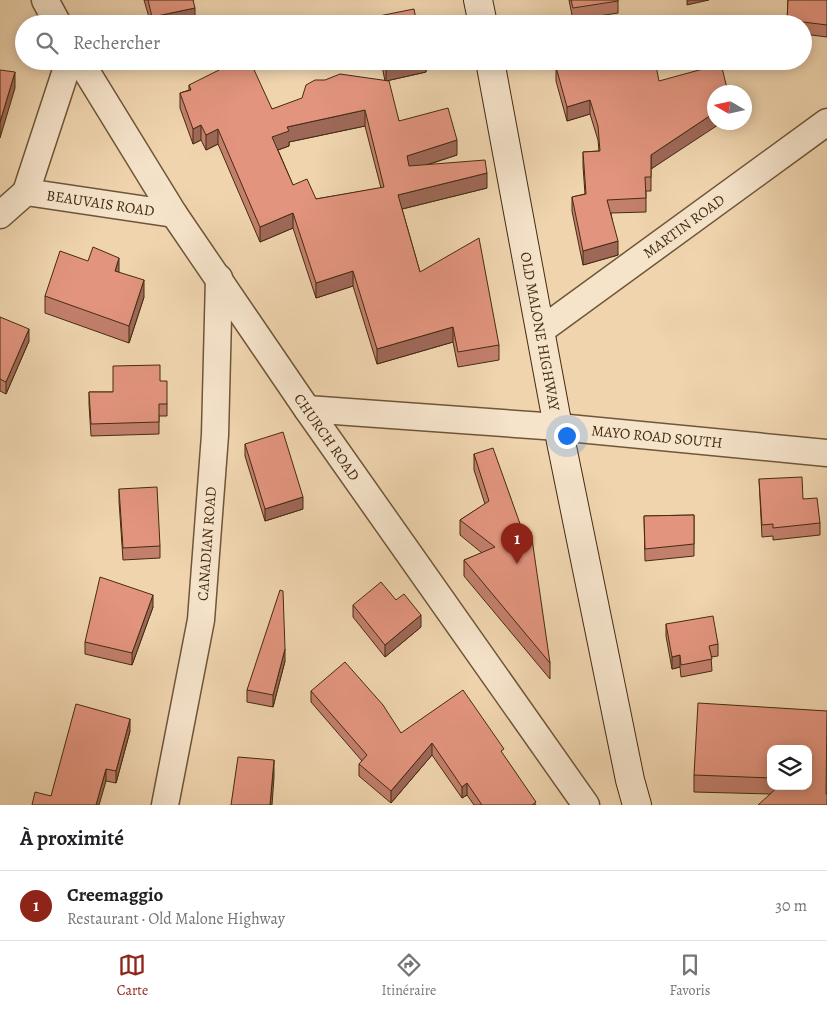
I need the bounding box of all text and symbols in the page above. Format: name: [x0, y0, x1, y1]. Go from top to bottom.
search box: [15, 15, 812, 70]
icon: search: [33, 29, 61, 57]
text: Rechercher: [73, 30, 160, 56]
north arrow: [707, 85, 752, 130]
street label: BEAUVAIS ROAD: [45, 185, 156, 221]
street label: MARTIN ROAD: [639, 190, 729, 263]
street label: OLD MALONE HIGHWAY: [516, 250, 565, 413]
street label: CHURCH ROAD: [289, 390, 364, 485]
street label: MAYO ROAD SOUTH: [590, 420, 723, 453]
your location: [554, 423, 580, 449]
street label: CANADIAN ROAD: [192, 486, 221, 602]
pin: 1: [501, 523, 533, 564]
map controls: [767, 745, 812, 790]
button: layers: [767, 745, 812, 790]
text: À proximité: [20, 824, 124, 852]
text: Creemaggio: [67, 882, 163, 908]
text: 1: [33, 895, 39, 917]
text: 30 m: [775, 895, 807, 917]
text: Restaurant · Old Malone Highway: [67, 908, 285, 930]
tab: Carte: [117, 951, 148, 1000]
tab: Itinéraire: [382, 951, 436, 1000]
tab: Favoris: [670, 951, 710, 1000]

